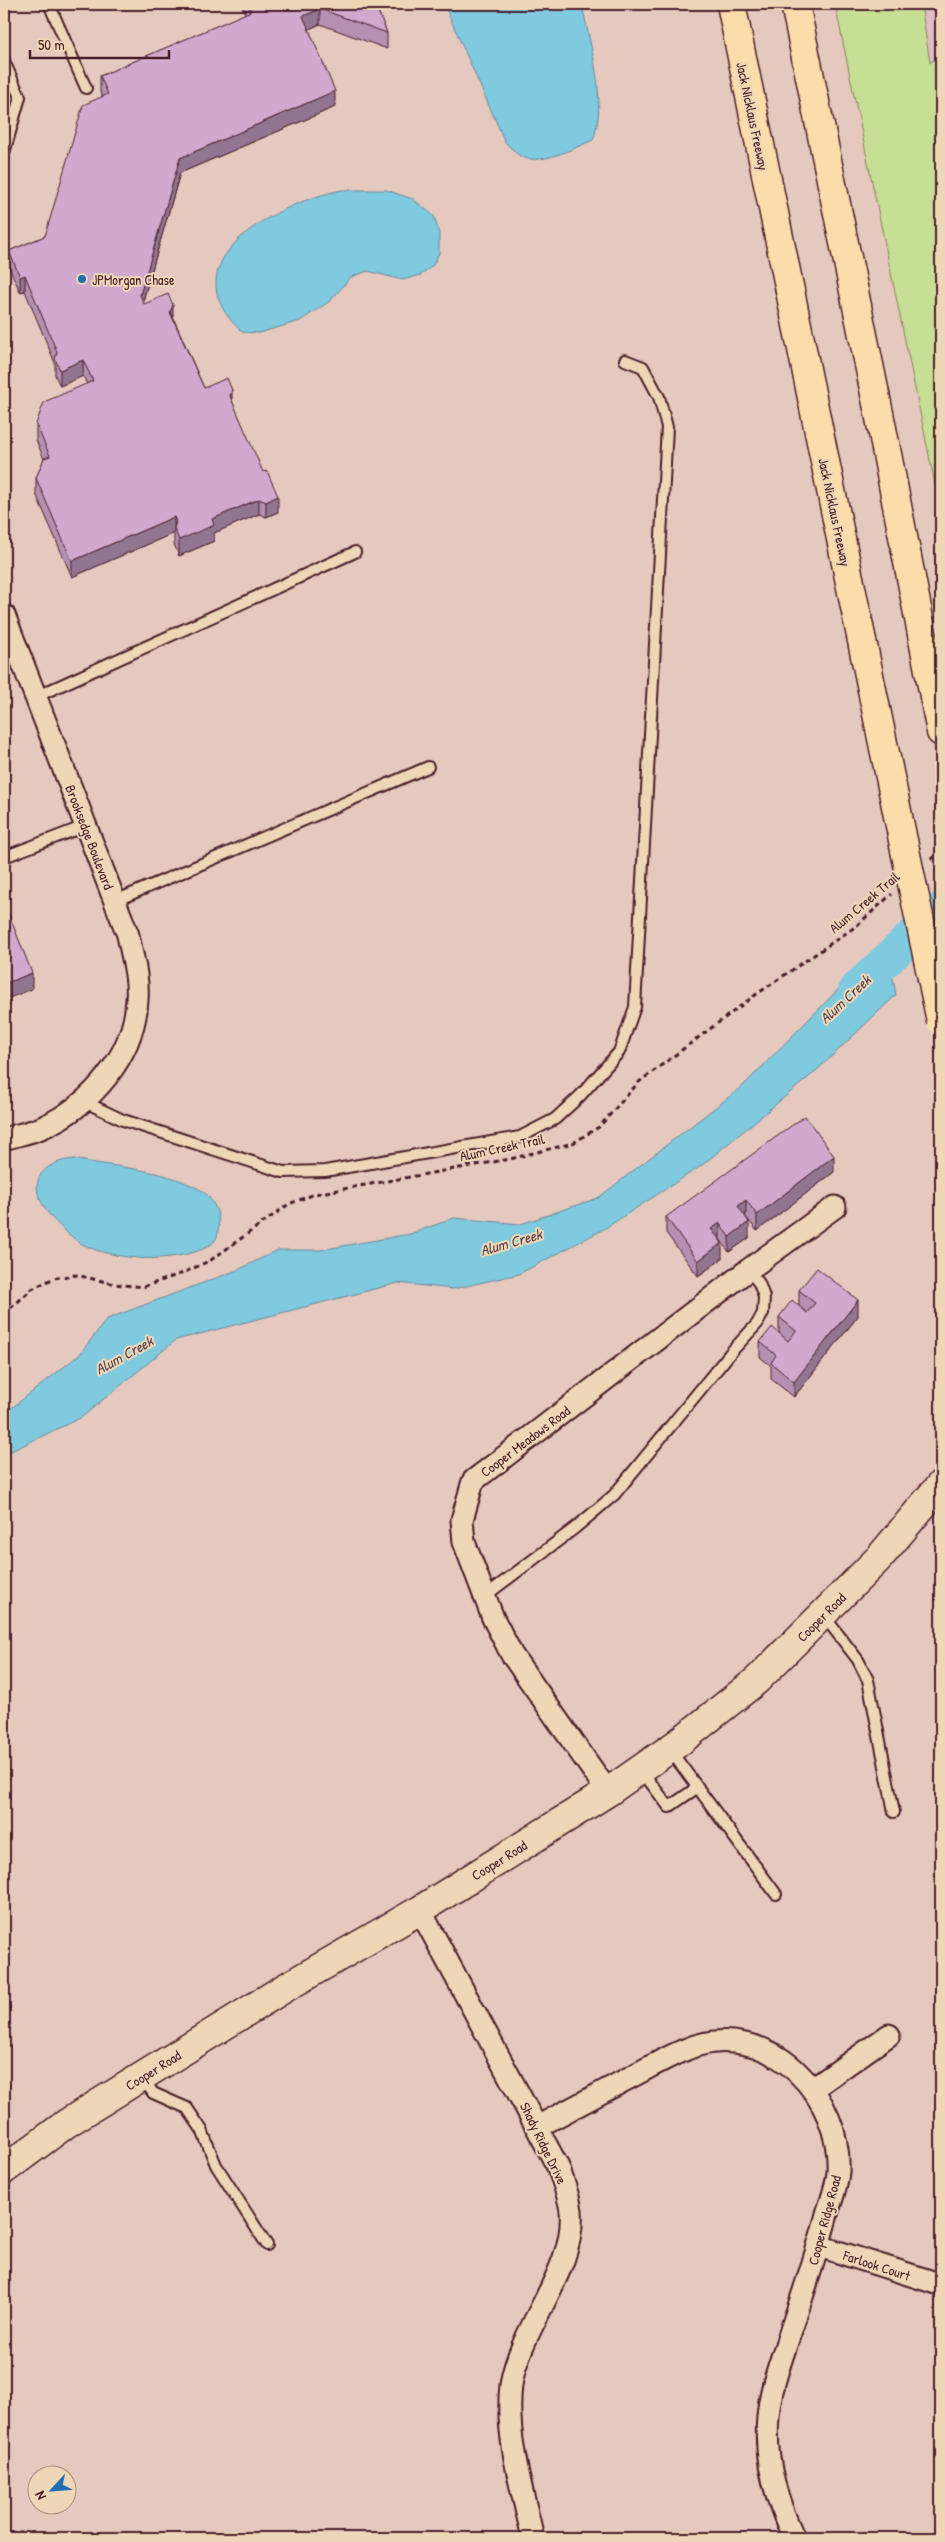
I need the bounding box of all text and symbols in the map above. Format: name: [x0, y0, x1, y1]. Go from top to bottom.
scale bar: [30, 28, 169, 60]
text: 50 m: [38, 34, 65, 55]
street label: Jack Nicklaus Freeway: [731, 60, 774, 172]
place label: JPMorgan Chase: [92, 270, 175, 290]
marker: JPMorgan Chase: [76, 273, 88, 285]
street label: Jack Nicklaus Freeway: [813, 456, 856, 568]
street label: Brooksedge Boulevard: [60, 782, 119, 893]
street label: Alum Creek Trail: [825, 867, 903, 937]
water label: Alum Creek: [815, 969, 877, 1028]
street label: Alum Creek Trail: [458, 1129, 547, 1165]
water label: Alum Creek: [478, 1223, 546, 1261]
water label: Alum Creek: [91, 1330, 158, 1379]
street label: Cooper Meadows Road: [476, 1401, 575, 1482]
street label: Cooper Road: [792, 1588, 851, 1646]
street label: Cooper Road: [468, 1835, 531, 1885]
street label: Cooper Road: [122, 2045, 185, 2095]
street label: Shady Ridge Drive: [515, 2099, 572, 2188]
street label: Cooper Ridge Road: [803, 2173, 846, 2267]
street label: Farlook Court: [840, 2245, 913, 2285]
north arrow: [28, 2464, 78, 2514]
text: N: [29, 2488, 50, 2503]

